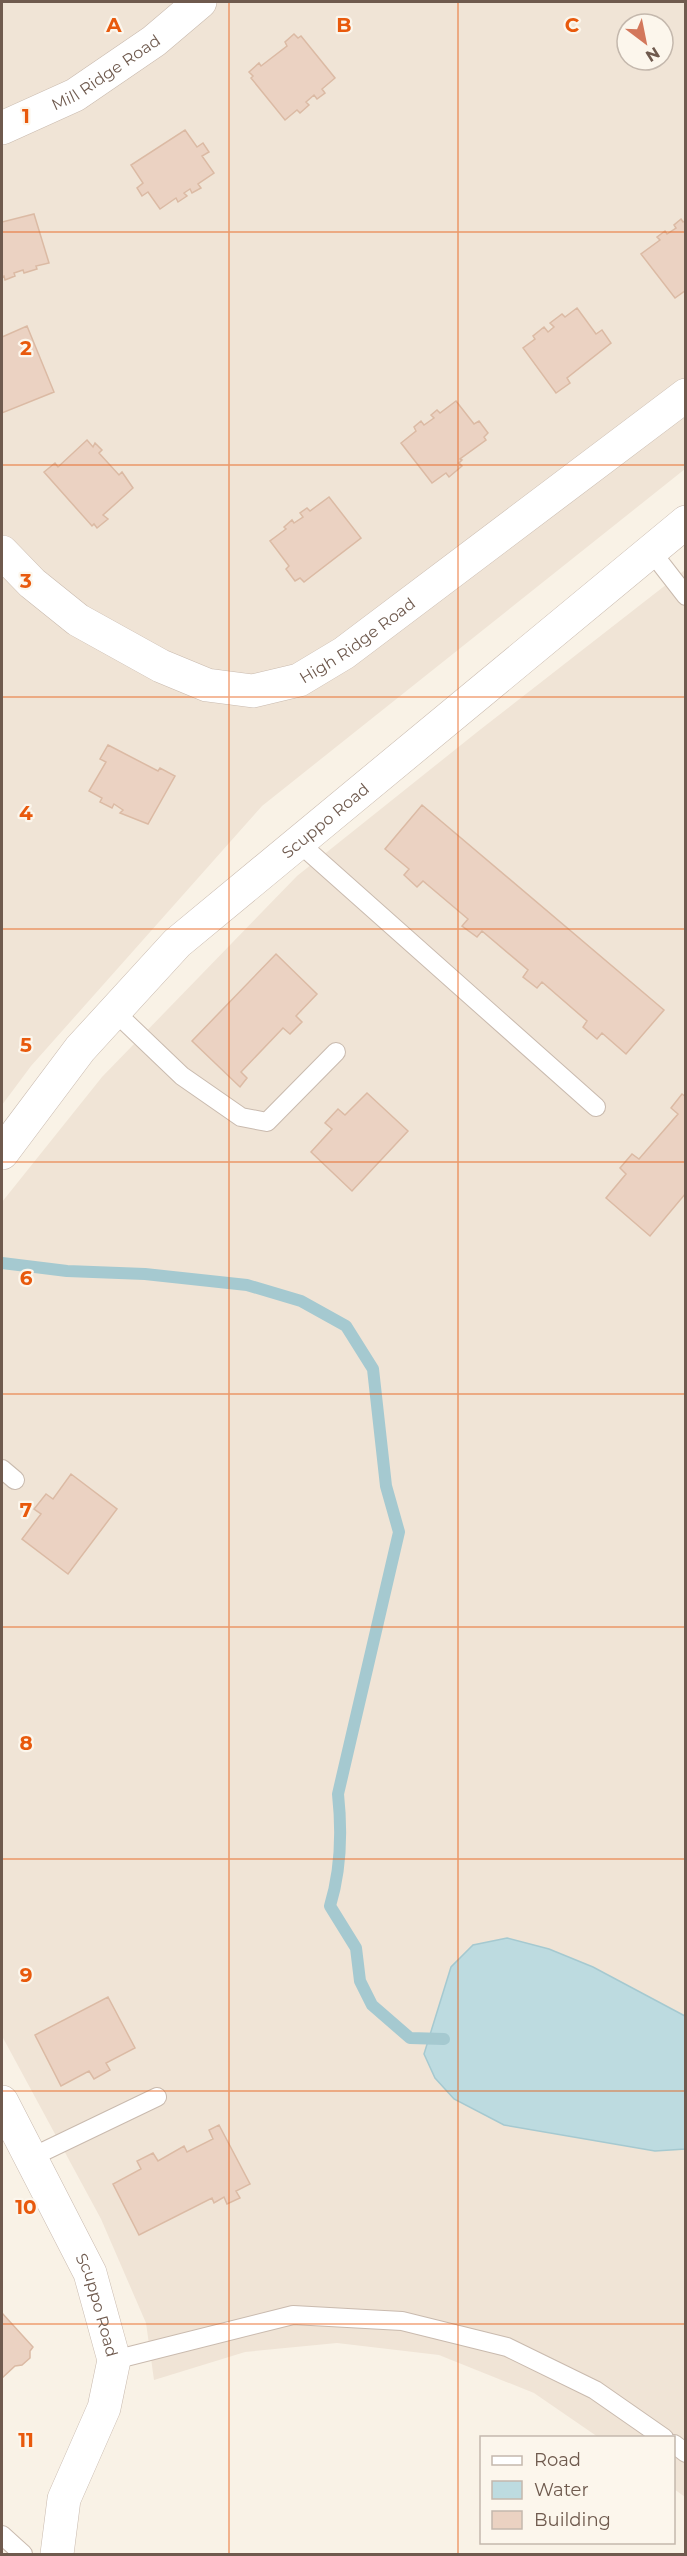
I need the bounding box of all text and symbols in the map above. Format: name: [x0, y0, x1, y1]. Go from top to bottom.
north arrow: [615, 12, 675, 72]
text: A: [105, 13, 122, 37]
text: B: [336, 13, 352, 37]
text: C: [565, 13, 580, 37]
street label: Mill Ridge Road: [48, 31, 164, 114]
text: N: [642, 43, 663, 66]
text: 1: [22, 104, 30, 128]
text: 2: [20, 336, 32, 360]
text: 3: [19, 569, 32, 593]
street label: High Ridge Road: [296, 594, 419, 688]
street label: Scuppo Road: [278, 779, 373, 862]
text: 4: [19, 801, 33, 825]
text: 5: [20, 1033, 32, 1057]
text: 6: [20, 1266, 33, 1290]
text: 7: [20, 1498, 32, 1522]
text: 8: [19, 1731, 33, 1755]
text: 9: [20, 1963, 32, 1987]
text: 10: [15, 2195, 37, 2219]
street label: Scuppo Road: [71, 2250, 122, 2359]
text: 11: [18, 2428, 34, 2452]
legend: [480, 2436, 675, 2544]
text: Road: [534, 2449, 581, 2471]
text: Water: [534, 2479, 589, 2501]
text: Building: [534, 2509, 611, 2531]

